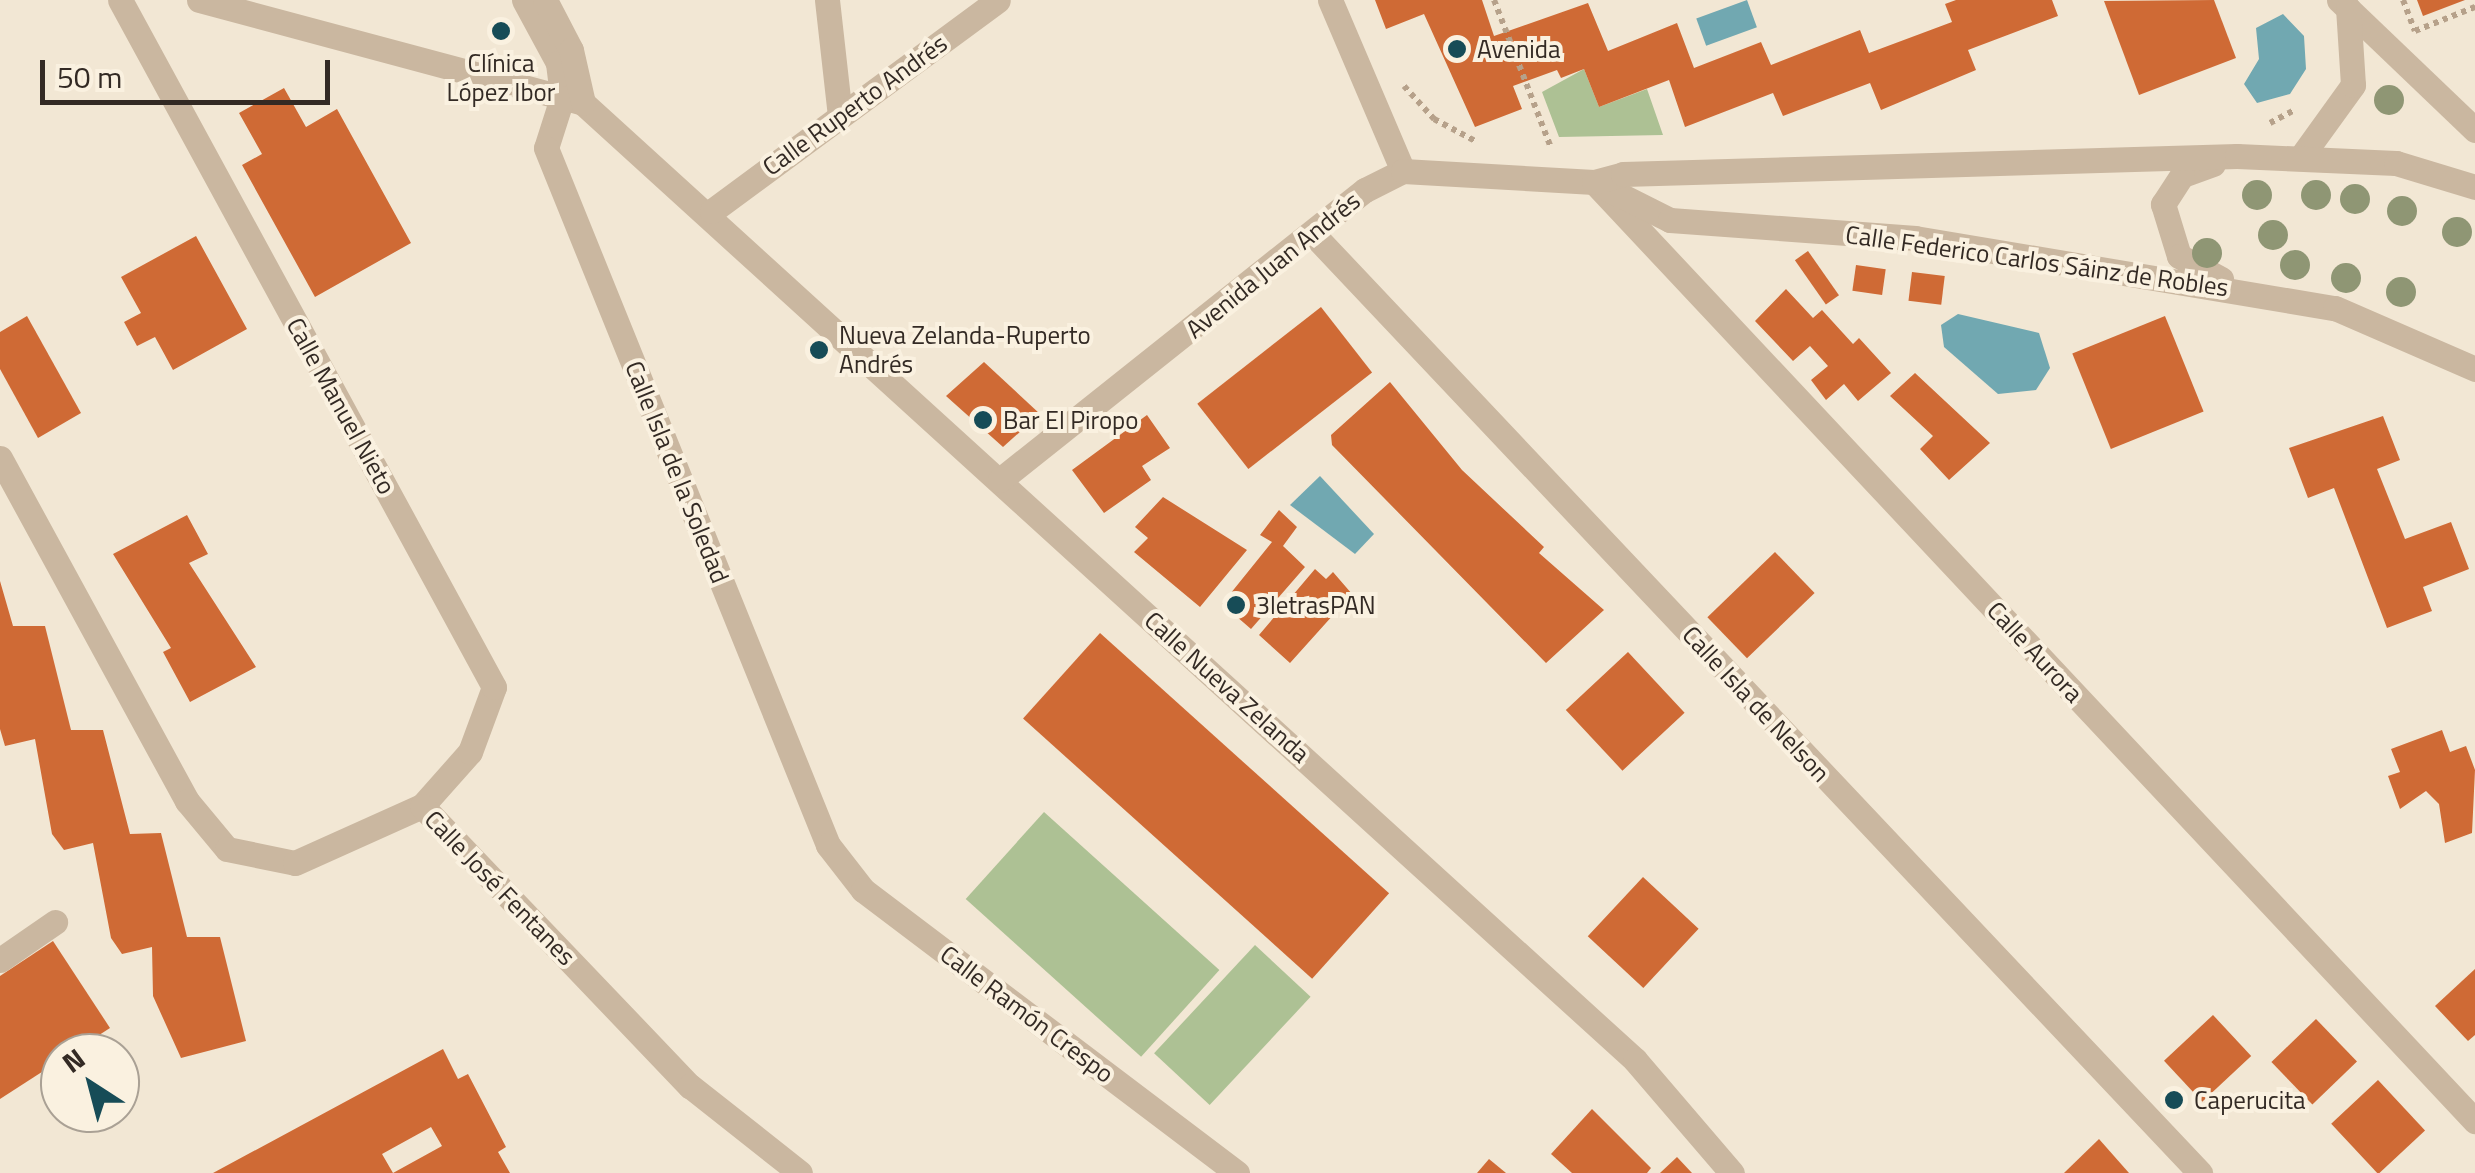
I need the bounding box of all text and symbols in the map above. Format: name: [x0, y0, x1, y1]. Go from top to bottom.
marker: Clínica López Ibor: [488, 18, 514, 44]
street label: Calle Ruperto Andrés: [757, 28, 953, 182]
place label: Avenida: [1477, 34, 1561, 64]
marker: Avenida: [1446, 38, 1468, 60]
scale bar: [45, 40, 335, 102]
place label: Clínica López Ibor: [447, 49, 555, 108]
text: 50 m: [57, 54, 122, 100]
street label: Avenida Juan Andrés: [1180, 186, 1366, 344]
street label: Calle Federico Carlos Sáinz de Robles: [1844, 219, 2230, 303]
street label: Calle Manuel Nieto: [280, 313, 402, 499]
place label: Nueva Zelanda-Ruperto Andrés: [839, 321, 1091, 380]
marker: Nueva Zelanda-Ruperto Andrés: [808, 339, 830, 361]
street label: Calle Isla de la Soledad: [619, 357, 735, 587]
place label: Bar El Piropo: [1003, 405, 1138, 435]
marker: Bar El Piropo: [972, 409, 994, 431]
place label: 3letrasPAN: [1256, 590, 1376, 620]
marker: 3letrasPAN: [1225, 594, 1247, 616]
street label: Calle Aurora: [1981, 595, 2089, 709]
street label: Calle Nueva Zelanda: [1138, 605, 1316, 769]
street label: Calle Isla de Nelson: [1676, 620, 1836, 788]
street label: Calle José Fentanes: [419, 804, 581, 972]
street label: Calle Ramón Crespo: [934, 939, 1120, 1089]
north arrow: [40, 1033, 140, 1133]
text: N: [53, 1037, 94, 1083]
place label: Caperucita: [2194, 1085, 2306, 1115]
marker: Caperucita: [2163, 1089, 2185, 1111]

